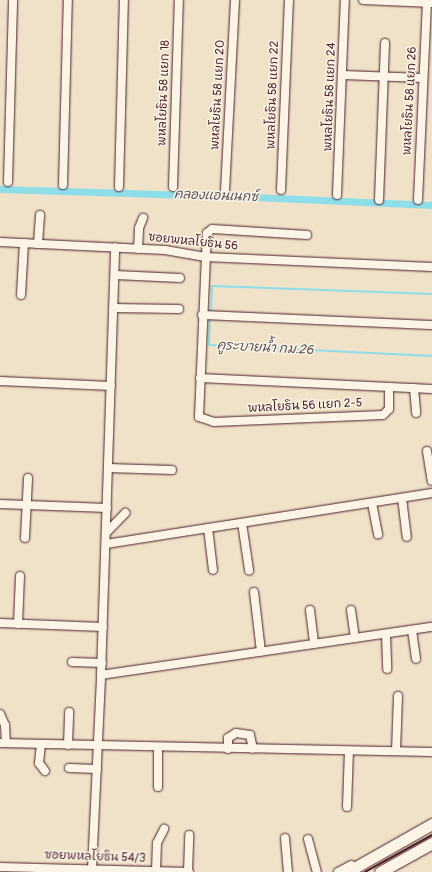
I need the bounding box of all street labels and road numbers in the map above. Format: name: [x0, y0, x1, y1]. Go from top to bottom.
street label: พหลโยธิน 58 แยก 18: [155, 40, 173, 146]
street label: พหลโยธิน 58 แยก 20: [208, 40, 228, 150]
street label: พหลโยธิน 58 แยก 22: [264, 40, 282, 150]
street label: พหลโยธิน 58 แยก 24: [321, 42, 339, 152]
street label: พหลโยธิน 58 แยก 26: [400, 46, 420, 156]
street label: ซอยพหลโยธิน 56: [147, 230, 239, 254]
street label: พหลโยธิน 56 แยก 2-5: [247, 396, 363, 416]
street label: ซอยพหลโยธิน 54/3: [44, 848, 146, 866]

